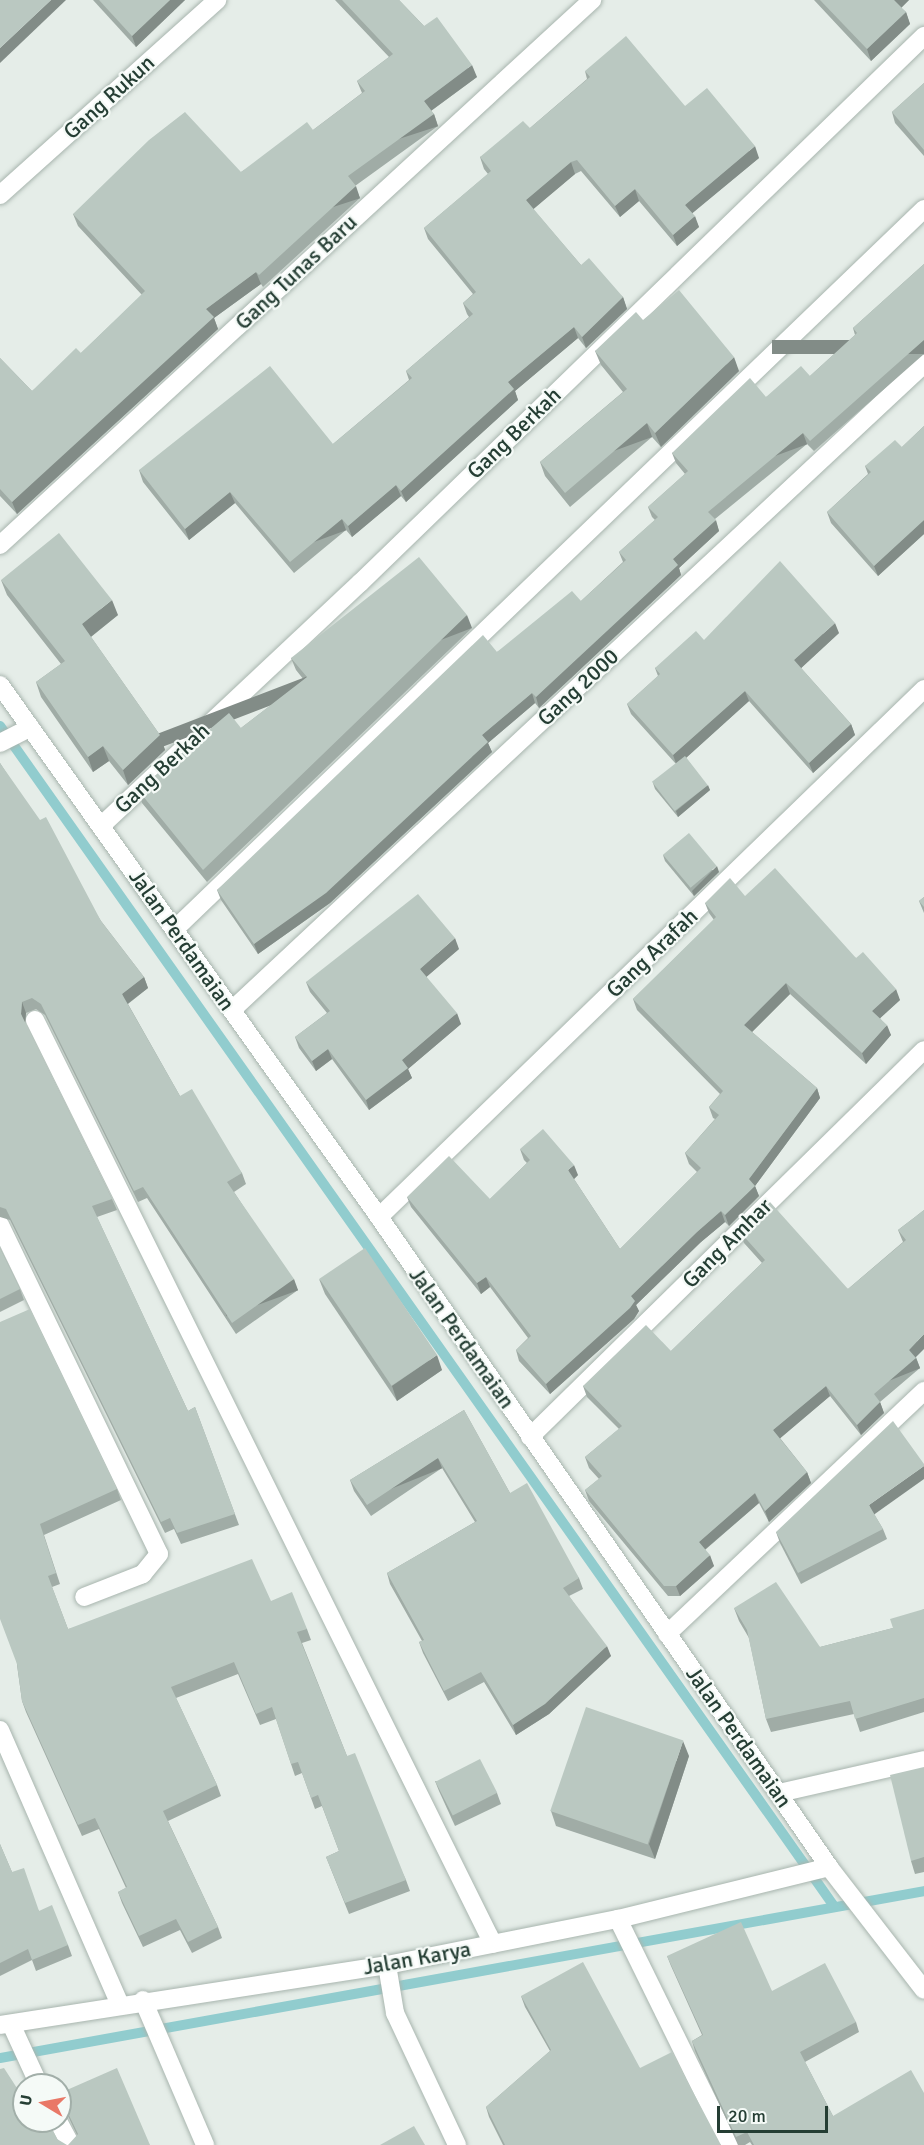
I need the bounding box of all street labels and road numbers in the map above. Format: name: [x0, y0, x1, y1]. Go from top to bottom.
street label: Gang Rukun: [58, 49, 160, 145]
street label: Gang Tunas Baru: [230, 209, 362, 335]
street label: Gang Berkah: [462, 382, 566, 484]
street label: Gang 2000: [532, 643, 624, 731]
street label: Gang Berkah: [109, 717, 215, 819]
street label: Jalan Perdamaian: [123, 864, 241, 1016]
street label: Gang Arafah: [601, 903, 703, 1003]
street label: Gang Amhar: [677, 1193, 777, 1293]
street label: Jalan Perdamaian: [403, 1262, 521, 1414]
street label: Jalan Perdamaian: [680, 1661, 798, 1813]
street label: Jalan Karya: [361, 1936, 473, 1980]

